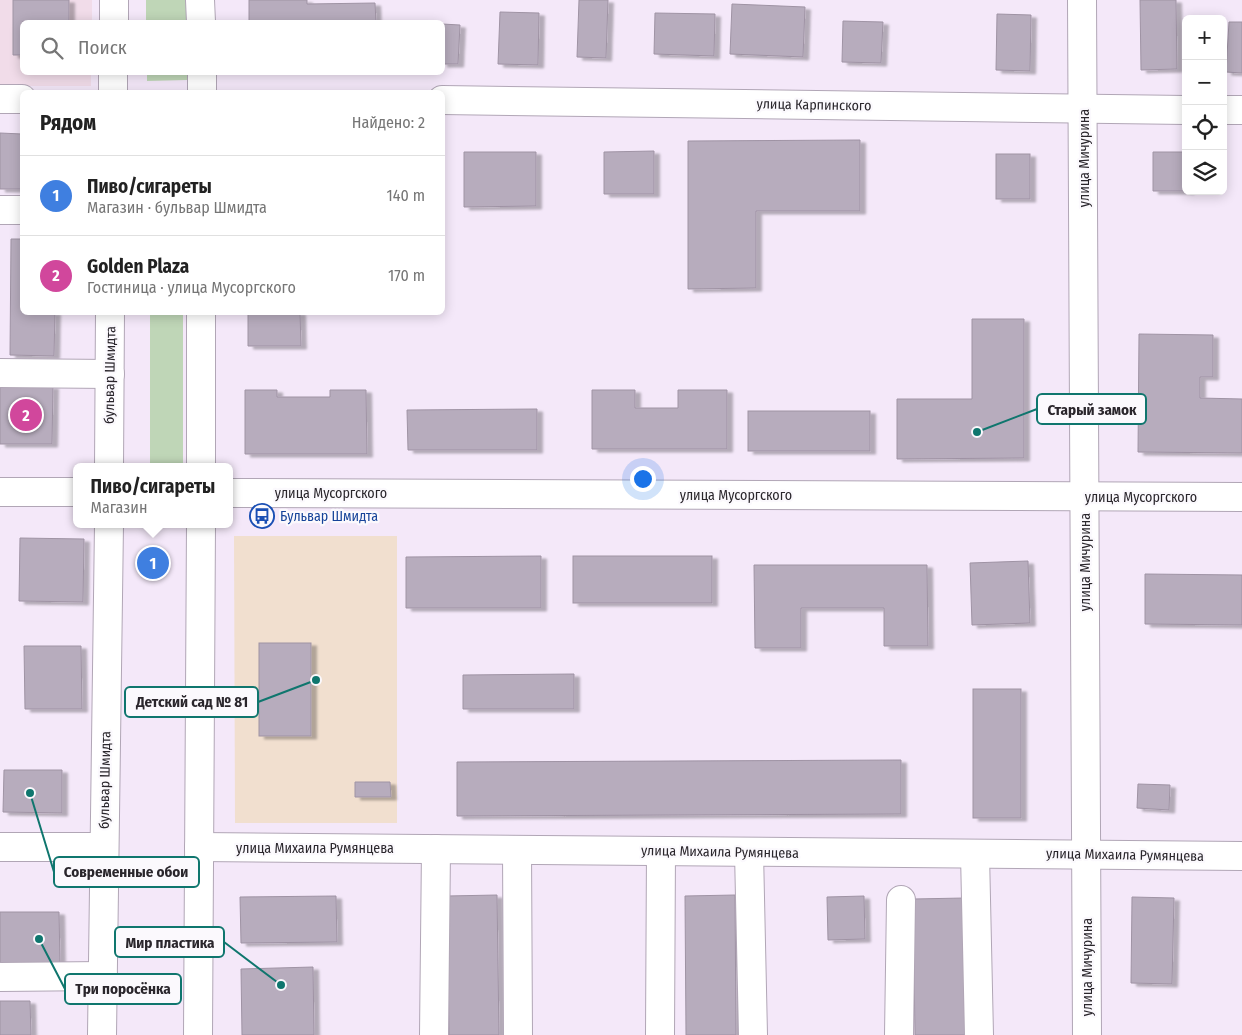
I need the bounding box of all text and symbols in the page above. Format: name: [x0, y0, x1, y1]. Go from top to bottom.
map controls: [1182, 15, 1227, 195]
button: +: [1182, 15, 1227, 60]
search box: [20, 20, 445, 75]
icon: search: [38, 34, 66, 62]
text: Поиск: [78, 36, 127, 59]
button: −: [1182, 60, 1227, 105]
street label: улица Карпинского: [757, 96, 871, 114]
button: locate: [1182, 105, 1227, 150]
street label: улица Мичурина: [1076, 109, 1093, 207]
text: Рядом: [40, 110, 96, 136]
text: Найдено: 2: [352, 113, 425, 132]
button: layers: [1182, 150, 1227, 195]
text: Пиво/сигареты: [87, 175, 212, 198]
text: 1: [53, 186, 59, 205]
text: 140 m: [387, 186, 425, 205]
text: Магазин · бульвар Шмидта: [87, 198, 267, 217]
text: Golden Plaza: [87, 255, 189, 278]
text: 2: [52, 266, 60, 285]
text: 170 m: [388, 266, 425, 285]
text: Гостиница · улица Мусоргского: [87, 278, 296, 297]
street label: бульвар Шмидта: [101, 326, 119, 424]
callout: Старый замок: [1037, 394, 1146, 424]
pin: 2: [10, 396, 42, 434]
text: Старый замок: [1047, 401, 1137, 419]
popup: [73, 463, 233, 528]
your location: [630, 466, 656, 492]
text: Пиво/сигареты: [91, 475, 215, 498]
street label: улица Мусоргского: [275, 485, 387, 502]
street label: улица Мусоргского: [680, 487, 792, 504]
street label: улица Мусоргского: [1085, 489, 1197, 506]
text: Магазин: [91, 498, 148, 517]
bus stop icon: Бульвар Шмидта: [249, 503, 275, 529]
place label: Бульвар Шмидта: [280, 508, 378, 525]
street label: улица Мичурина: [1077, 513, 1094, 611]
pin: 1: [137, 544, 169, 582]
callout: Детский сад № 81: [125, 687, 258, 717]
text: Детский сад № 81: [135, 693, 248, 711]
street label: бульвар Шмидта: [96, 731, 114, 829]
street label: улица Михаила Румянцева: [236, 840, 394, 857]
street label: улица Михаила Румянцева: [641, 842, 799, 862]
street label: улица Михаила Румянцева: [1046, 845, 1204, 865]
callout: Современные обои: [54, 857, 199, 887]
text: Современные обои: [64, 863, 188, 881]
street label: улица Мичурина: [1079, 918, 1096, 1016]
callout: Мир пластика: [115, 927, 224, 957]
text: Мир пластика: [126, 934, 215, 952]
callout: Три поросёнка: [65, 974, 181, 1004]
text: Три поросёнка: [75, 980, 171, 998]

